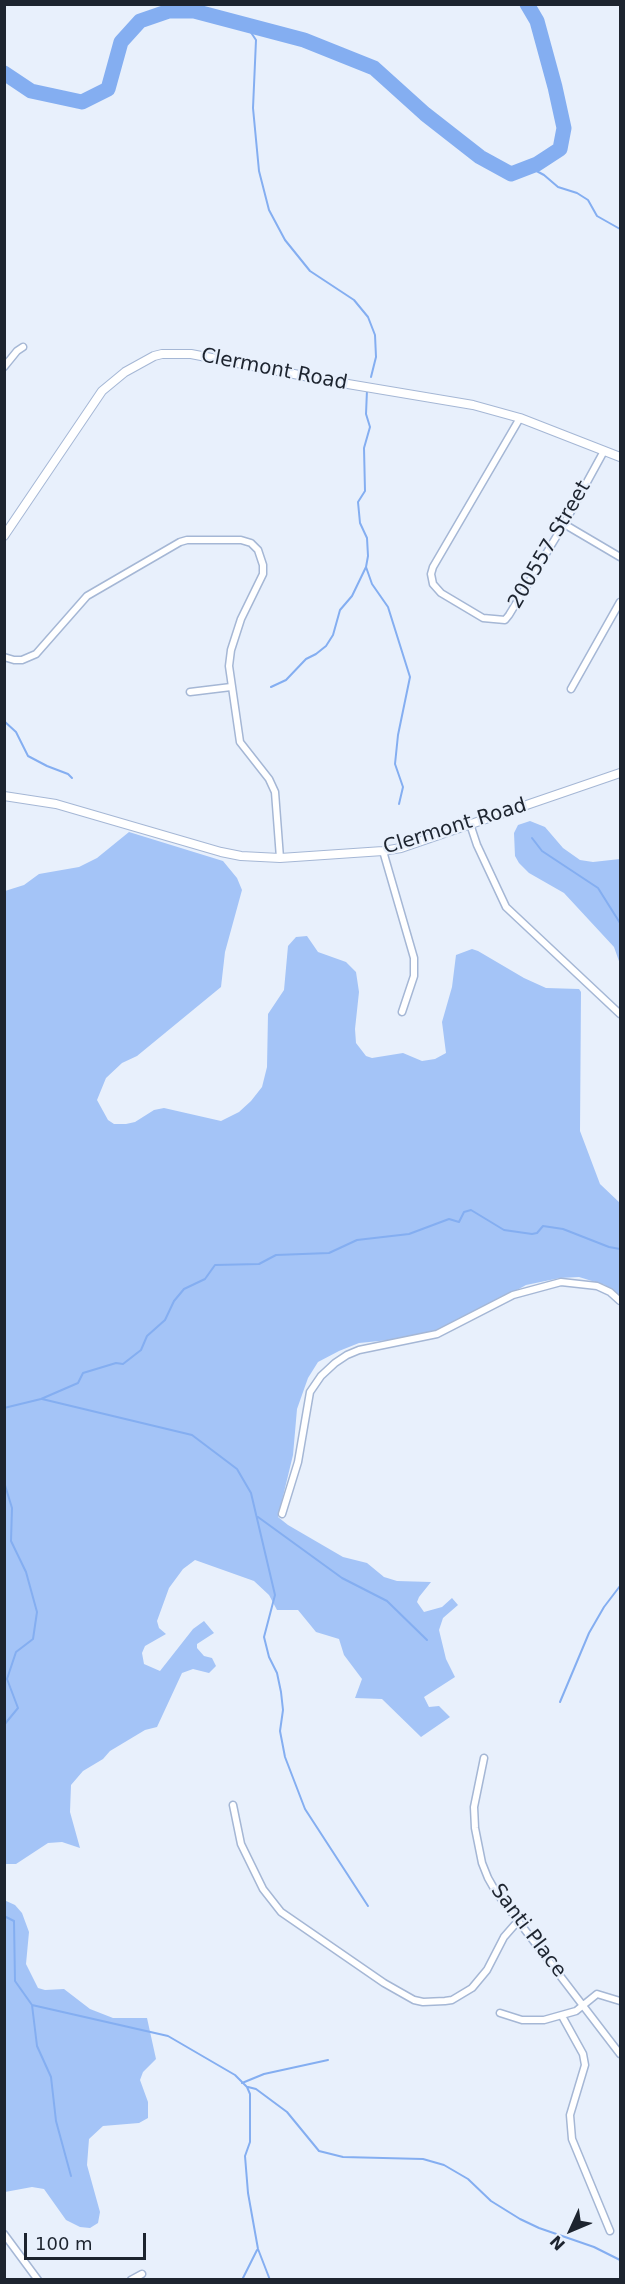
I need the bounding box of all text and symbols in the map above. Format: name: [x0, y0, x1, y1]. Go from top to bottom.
street label: Clermont Road: [199, 344, 349, 396]
street label: 200557 Street: [504, 477, 596, 613]
street label: Clermont Road: [380, 794, 530, 860]
street label: Santi Place: [485, 1880, 571, 1982]
north arrow: [541, 2200, 601, 2260]
scale bar: [27, 2221, 148, 2259]
text: N: [546, 2231, 569, 2254]
text: 100 m: [35, 2233, 93, 2254]

